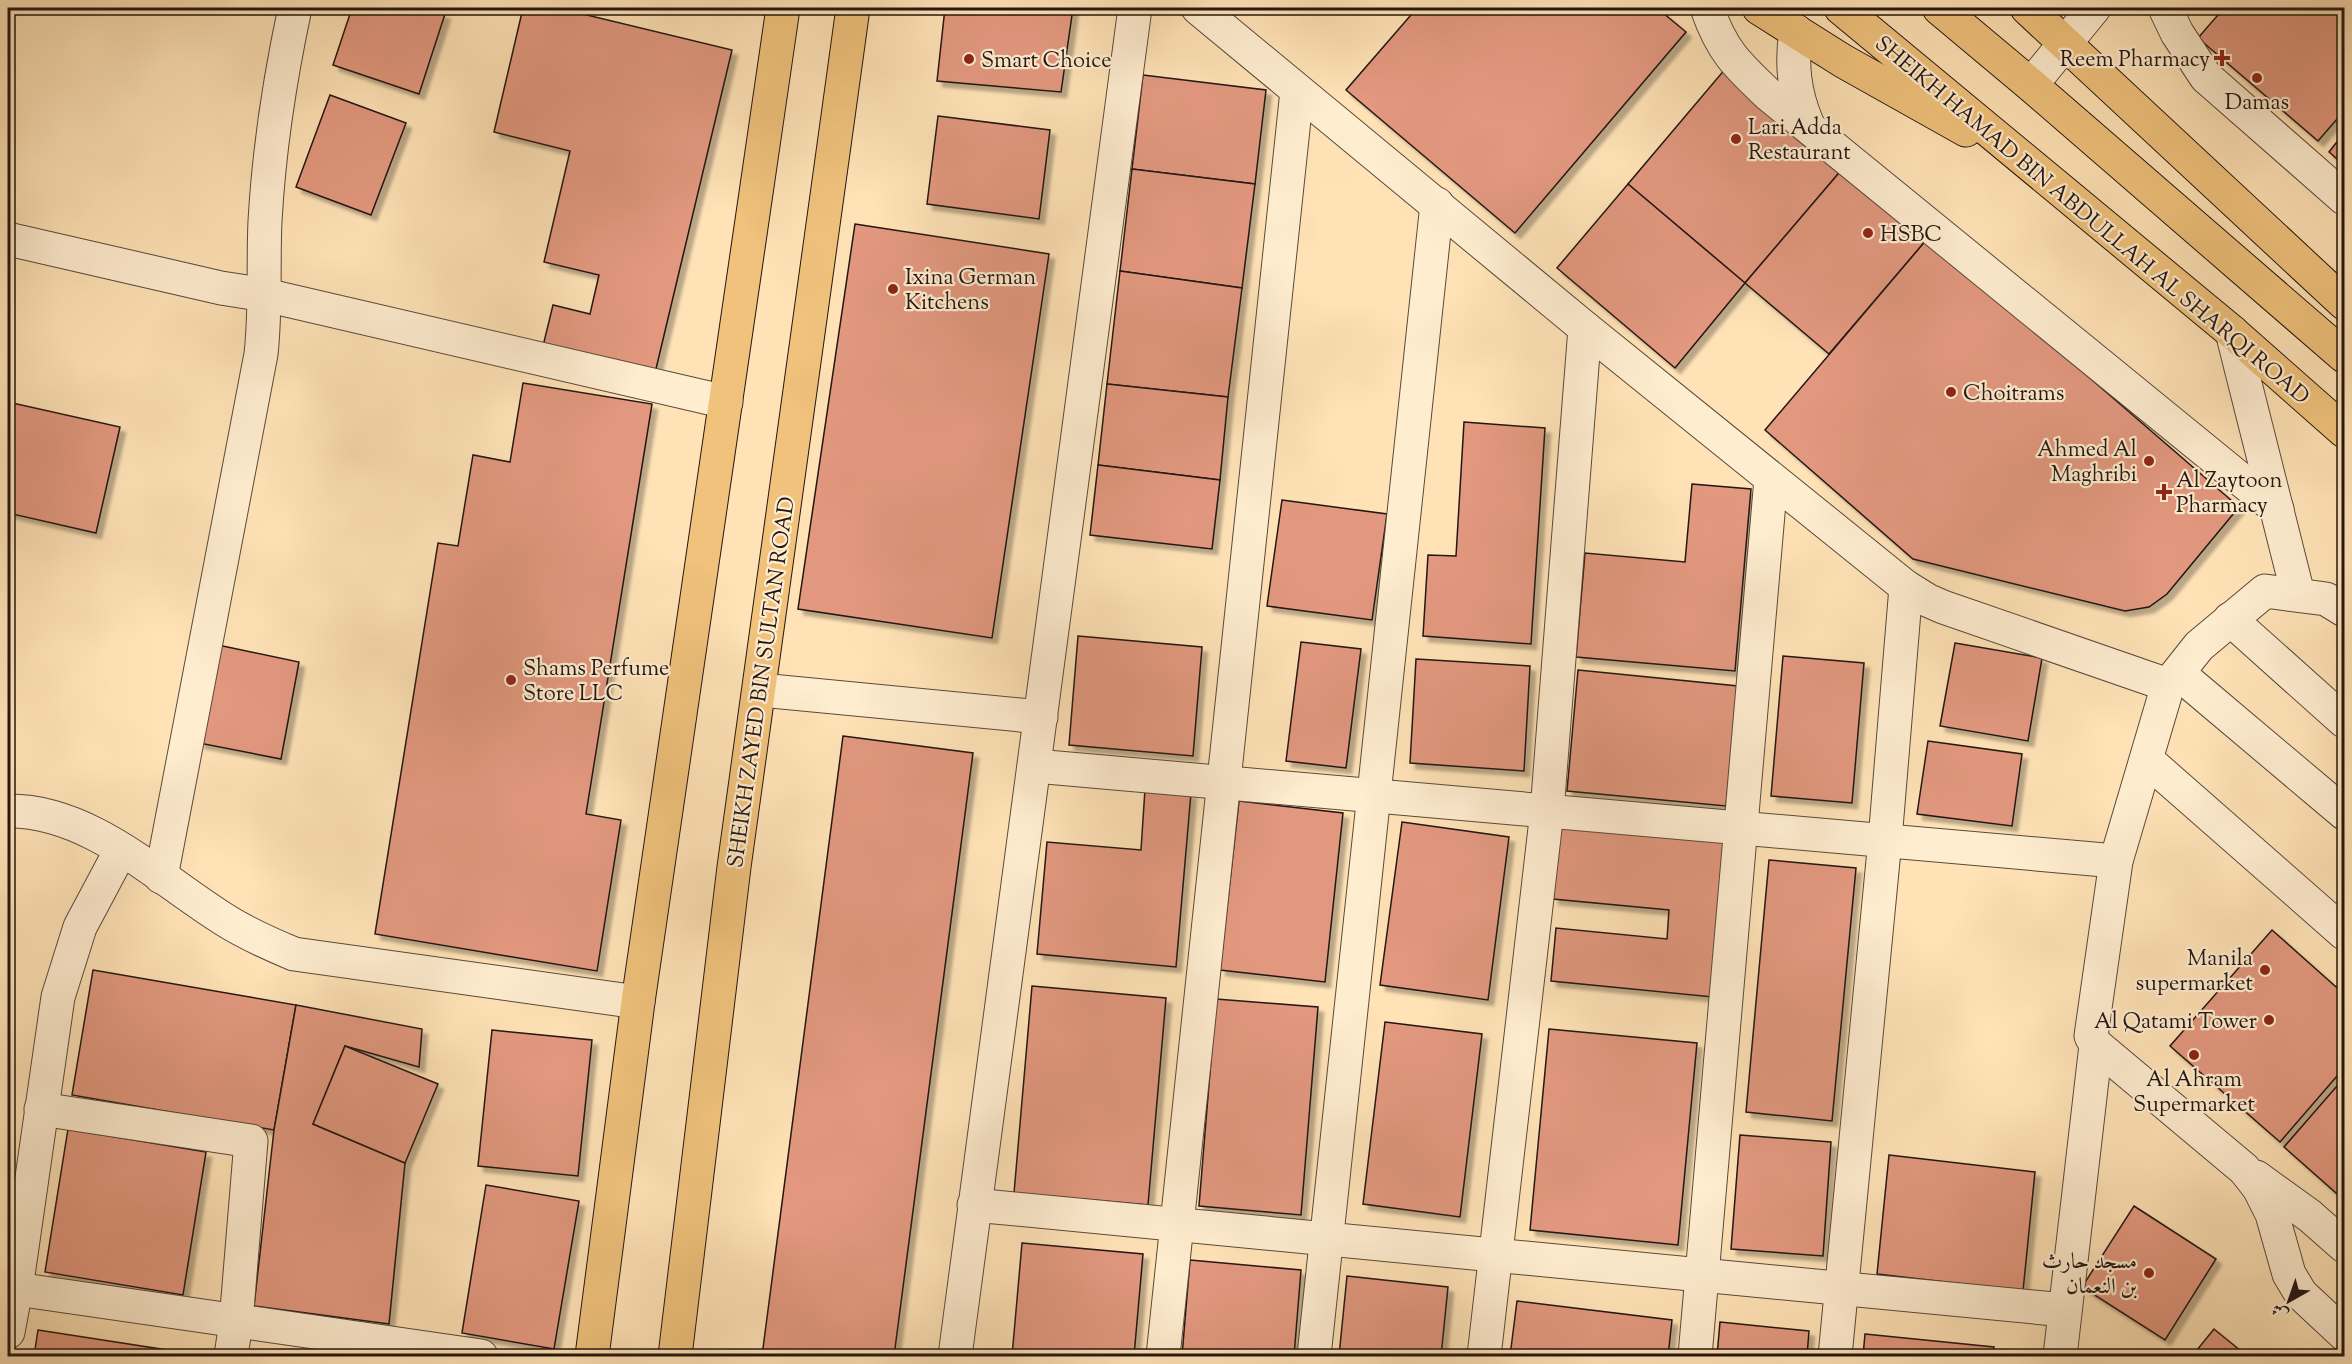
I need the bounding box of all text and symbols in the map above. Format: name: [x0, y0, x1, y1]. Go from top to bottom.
street label: SHEIKH HAMAD BIN ABDULLAH AL SHARQI ROAD: [1867, 29, 2316, 413]
place label: Reem Pharmacy: [2060, 45, 2210, 77]
place label: Smart Choice: [981, 46, 1111, 78]
marker: Reem Pharmacy: [2215, 51, 2229, 65]
marker: Smart Choice: [962, 52, 976, 66]
marker: Damas: [2250, 71, 2264, 85]
place label: Damas: [2225, 88, 2289, 120]
place label: Lari Adda Restaurant: [1748, 113, 1851, 170]
marker: Lari Adda Restaurant: [1729, 132, 1743, 146]
place label: HSBC: [1880, 220, 1942, 252]
marker: HSBC: [1861, 226, 1875, 240]
place label: Ixina German Kitchens: [905, 263, 1036, 320]
marker: Ixina German Kitchens: [886, 282, 900, 296]
place label: Choitrams: [1963, 379, 2064, 411]
marker: Choitrams: [1944, 385, 1958, 399]
place label: Ahmed Al Maghribi: [2037, 435, 2137, 492]
marker: Ahmed Al Maghribi: [2142, 454, 2156, 468]
place label: Al Zaytoon Pharmacy: [2176, 466, 2282, 523]
marker: Al Zaytoon Pharmacy: [2157, 485, 2171, 499]
street label: SHEIKH ZAYED BIN SULTAN ROAD: [721, 495, 805, 870]
place label: Shams Perfume Store LLC: [523, 654, 669, 711]
marker: Shams Perfume Store LLC: [504, 673, 518, 687]
place label: Manila supermarket: [2136, 944, 2253, 1001]
marker: Manila supermarket: [2258, 963, 2272, 977]
place label: Al Qatami Tower: [2094, 1007, 2257, 1039]
marker: Al Qatami Tower: [2262, 1013, 2276, 1027]
marker: Al Ahram Supermarket: [2187, 1048, 2201, 1062]
place label: Al Ahram Supermarket: [2133, 1065, 2255, 1122]
place label: مسجد حارث بن النعمان: [2042, 1247, 2137, 1304]
marker: مسجد حارث بن النعمان: [2142, 1266, 2156, 1280]
north arrow: [2259, 1271, 2319, 1331]
text: ش: [2267, 1297, 2294, 1324]

